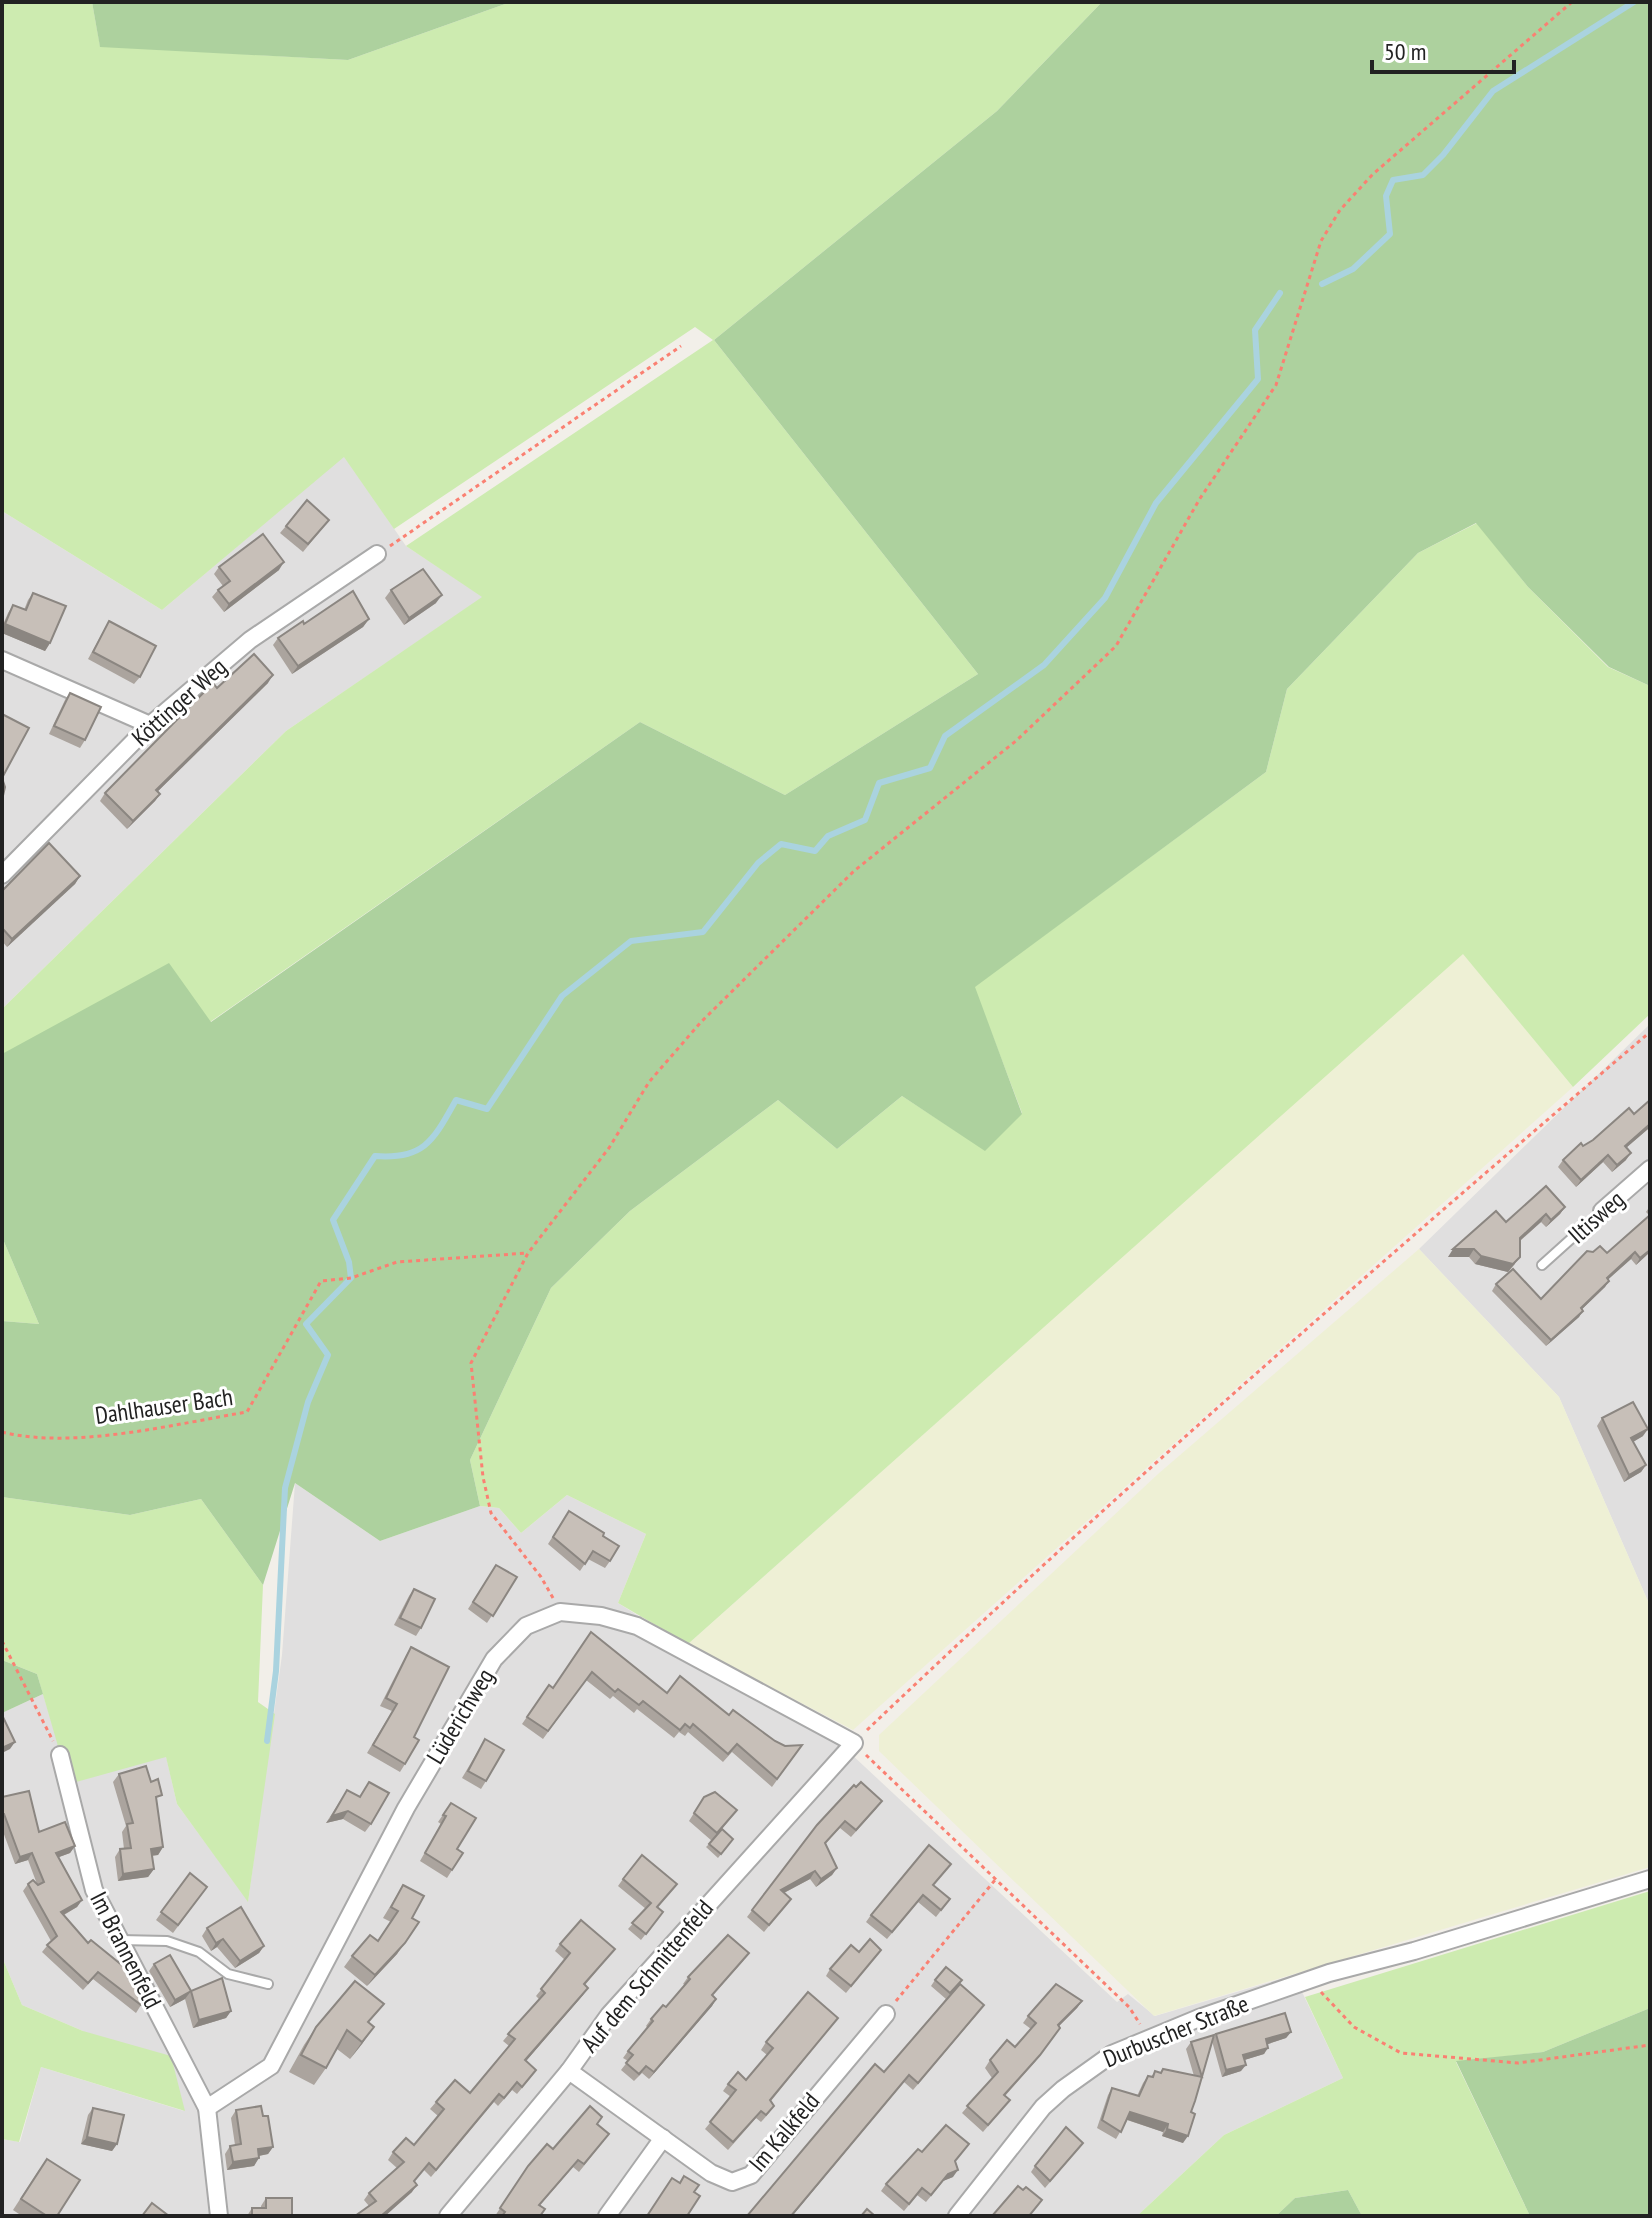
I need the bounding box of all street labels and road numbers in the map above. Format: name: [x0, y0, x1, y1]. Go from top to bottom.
street label: Köttinger Weg: [125, 651, 233, 753]
street label: Iltisweg: [1561, 1184, 1631, 1250]
street label: Dahlhauser Bach: [93, 1381, 235, 1431]
street label: Lüderichweg: [420, 1663, 500, 1769]
street label: Im Brannenfeld: [83, 1886, 169, 2014]
street label: Auf dem Schmittenfeld: [574, 1893, 720, 2059]
street label: Durbuscher Straße: [1099, 1988, 1253, 2074]
street label: Im Kalkfeld: [742, 2086, 826, 2178]

